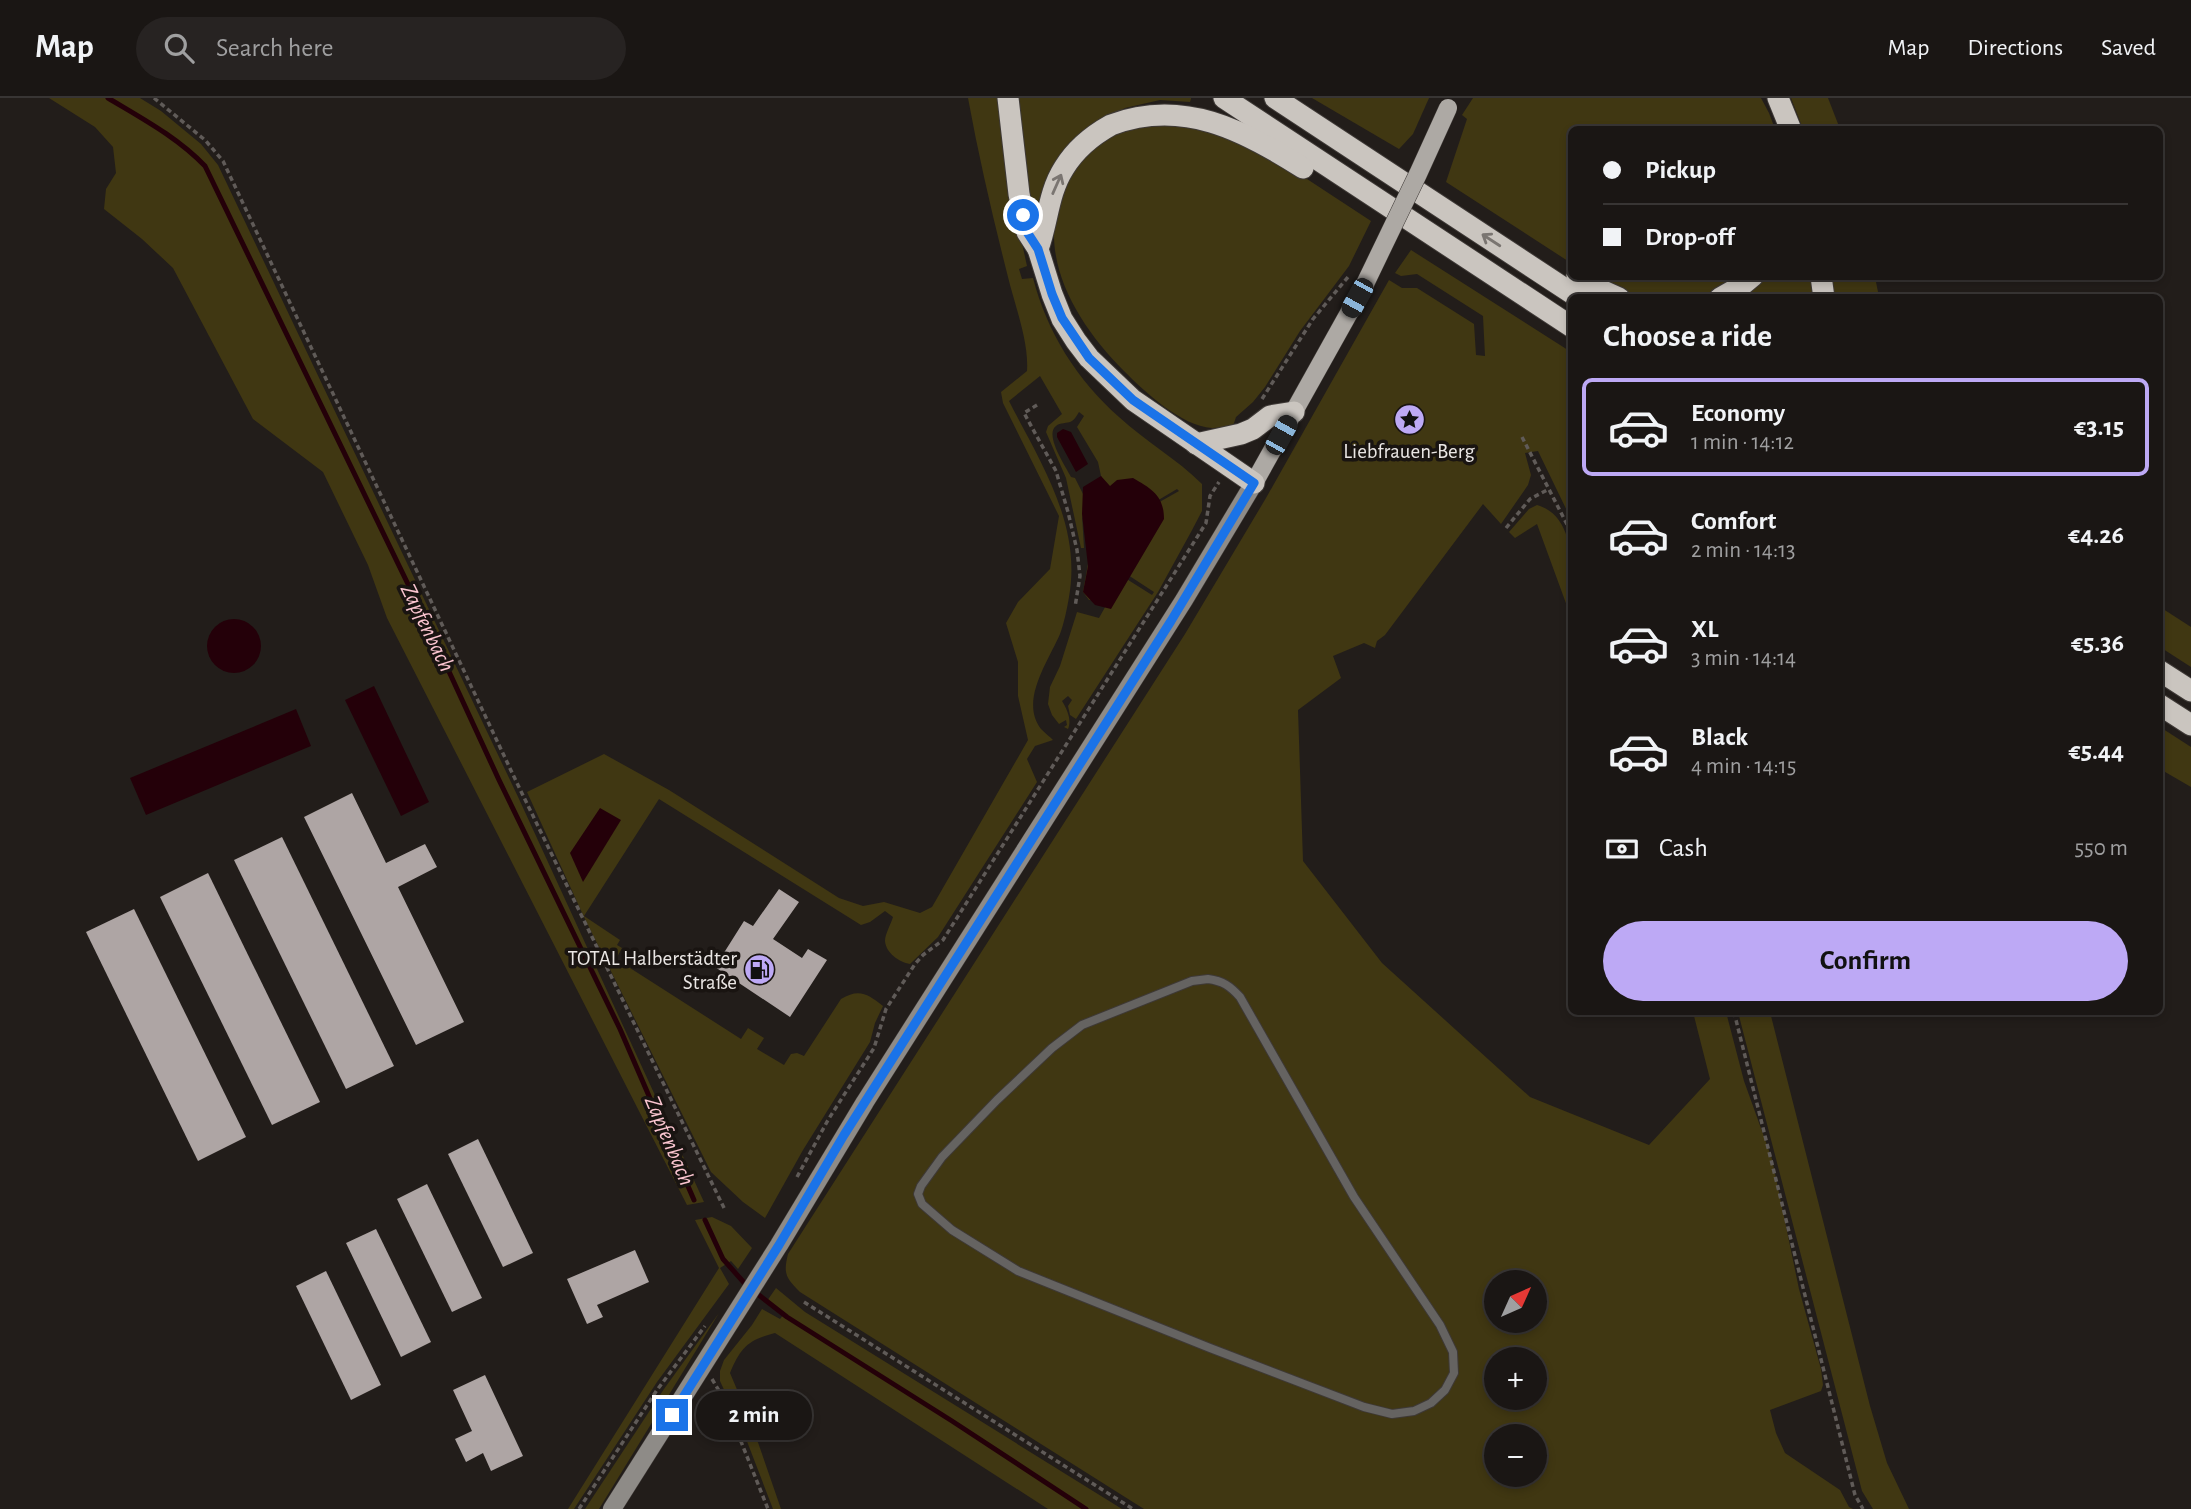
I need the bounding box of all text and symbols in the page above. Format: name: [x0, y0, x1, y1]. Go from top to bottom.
search box: [136, 17, 626, 80]
icon: search: [160, 29, 198, 67]
text: Map: [35, 31, 94, 64]
text: Search here: [216, 35, 334, 61]
text: Map: [1887, 36, 1929, 60]
text: Directions: [1967, 36, 2063, 60]
text: Saved: [2101, 36, 2156, 60]
text: Pickup: [1645, 157, 1716, 183]
one-way arrow: [1051, 174, 1064, 195]
route start: [1007, 199, 1039, 231]
text: Drop-off: [1645, 224, 1734, 250]
one-way arrow: [1482, 232, 1501, 247]
car: [1338, 275, 1377, 321]
text: Choose a ride: [1603, 320, 1772, 352]
icon: car: [1607, 396, 1670, 459]
text: Economy: [1691, 400, 1785, 426]
place icon: Liebfrauen-Berg: [1392, 402, 1426, 436]
car: [1262, 412, 1301, 458]
text: €3.15: [2074, 414, 2124, 440]
text: 1 min · 14:12: [1691, 431, 1794, 454]
place label: Liebfrauen-Berg: [1343, 441, 1475, 462]
icon: car: [1607, 504, 1670, 567]
text: Comfort: [1691, 508, 1776, 534]
text: €4.26: [2068, 522, 2124, 548]
text: 2 min · 14:13: [1691, 539, 1796, 562]
water label: Zapfenbach: [396, 580, 458, 676]
icon: car: [1607, 612, 1670, 675]
text: XL: [1691, 616, 1718, 642]
text: €5.36: [2071, 630, 2124, 656]
text: 3 min · 14:14: [1691, 647, 1796, 670]
icon: car: [1607, 720, 1670, 783]
text: Black: [1691, 724, 1748, 750]
text: €5.44: [2069, 738, 2124, 764]
text: 4 min · 14:15: [1691, 755, 1796, 778]
icon: cash: [1603, 830, 1641, 868]
text: Cash: [1659, 835, 1708, 861]
text: 550 m: [2074, 837, 2128, 860]
button: Confirm: [1603, 921, 2128, 1001]
place label: TOTAL Halberstädter Straße: [568, 948, 737, 993]
fuel station icon: TOTAL Halberstädter Straße: [743, 953, 777, 987]
water label: Zapfenbach: [640, 1093, 698, 1189]
north arrow: [1484, 1270, 1547, 1334]
map controls: [1484, 1270, 1547, 1487]
button: +: [1484, 1347, 1547, 1410]
callout: 2 min: [696, 1390, 812, 1440]
route end: [656, 1399, 688, 1431]
text: 2 min: [728, 1404, 780, 1427]
button: −: [1484, 1424, 1547, 1487]

